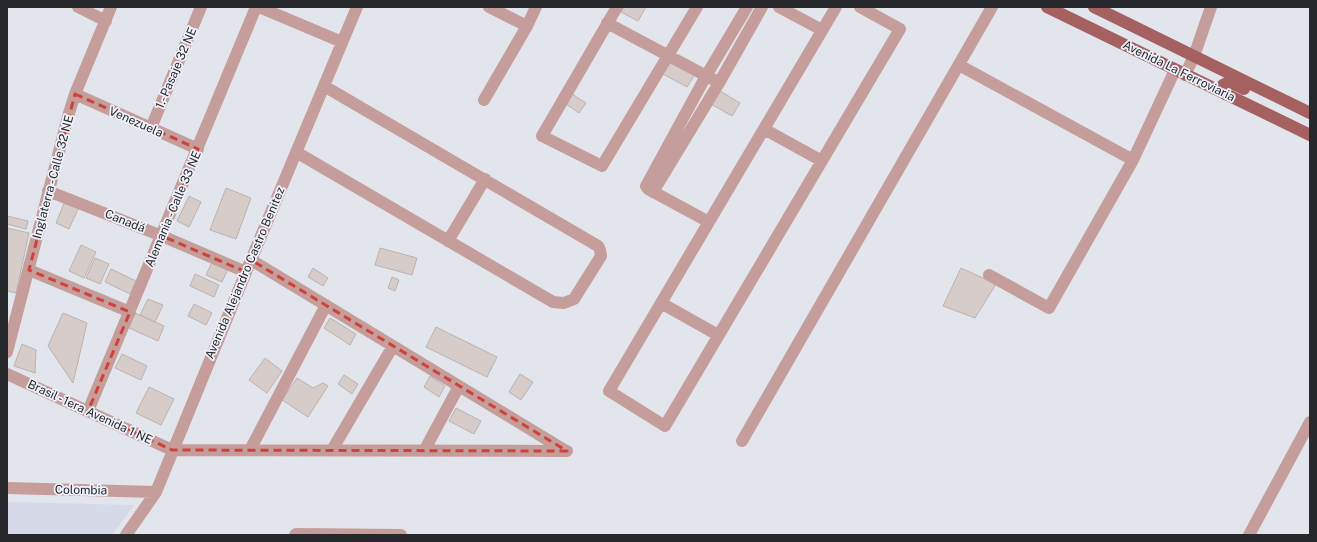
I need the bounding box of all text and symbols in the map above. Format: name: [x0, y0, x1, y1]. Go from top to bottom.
street label: 1.- Pasaje 32 NE: [153, 25, 199, 111]
street label: Avenida La Ferroviaria: [1121, 38, 1237, 104]
street label: Venezuela: [107, 104, 165, 140]
street label: Inglaterra - Calle 32 NE: [30, 114, 76, 240]
street label: Alemania - Calle 33 NE: [142, 149, 204, 269]
street label: Avenida Alejandro Castro Benitez: [202, 185, 288, 361]
street label: Canadá: [103, 207, 147, 235]
street label: Brasil - 1era Avenida 1 NE: [25, 377, 155, 447]
street label: Colombia: [55, 483, 107, 497]

